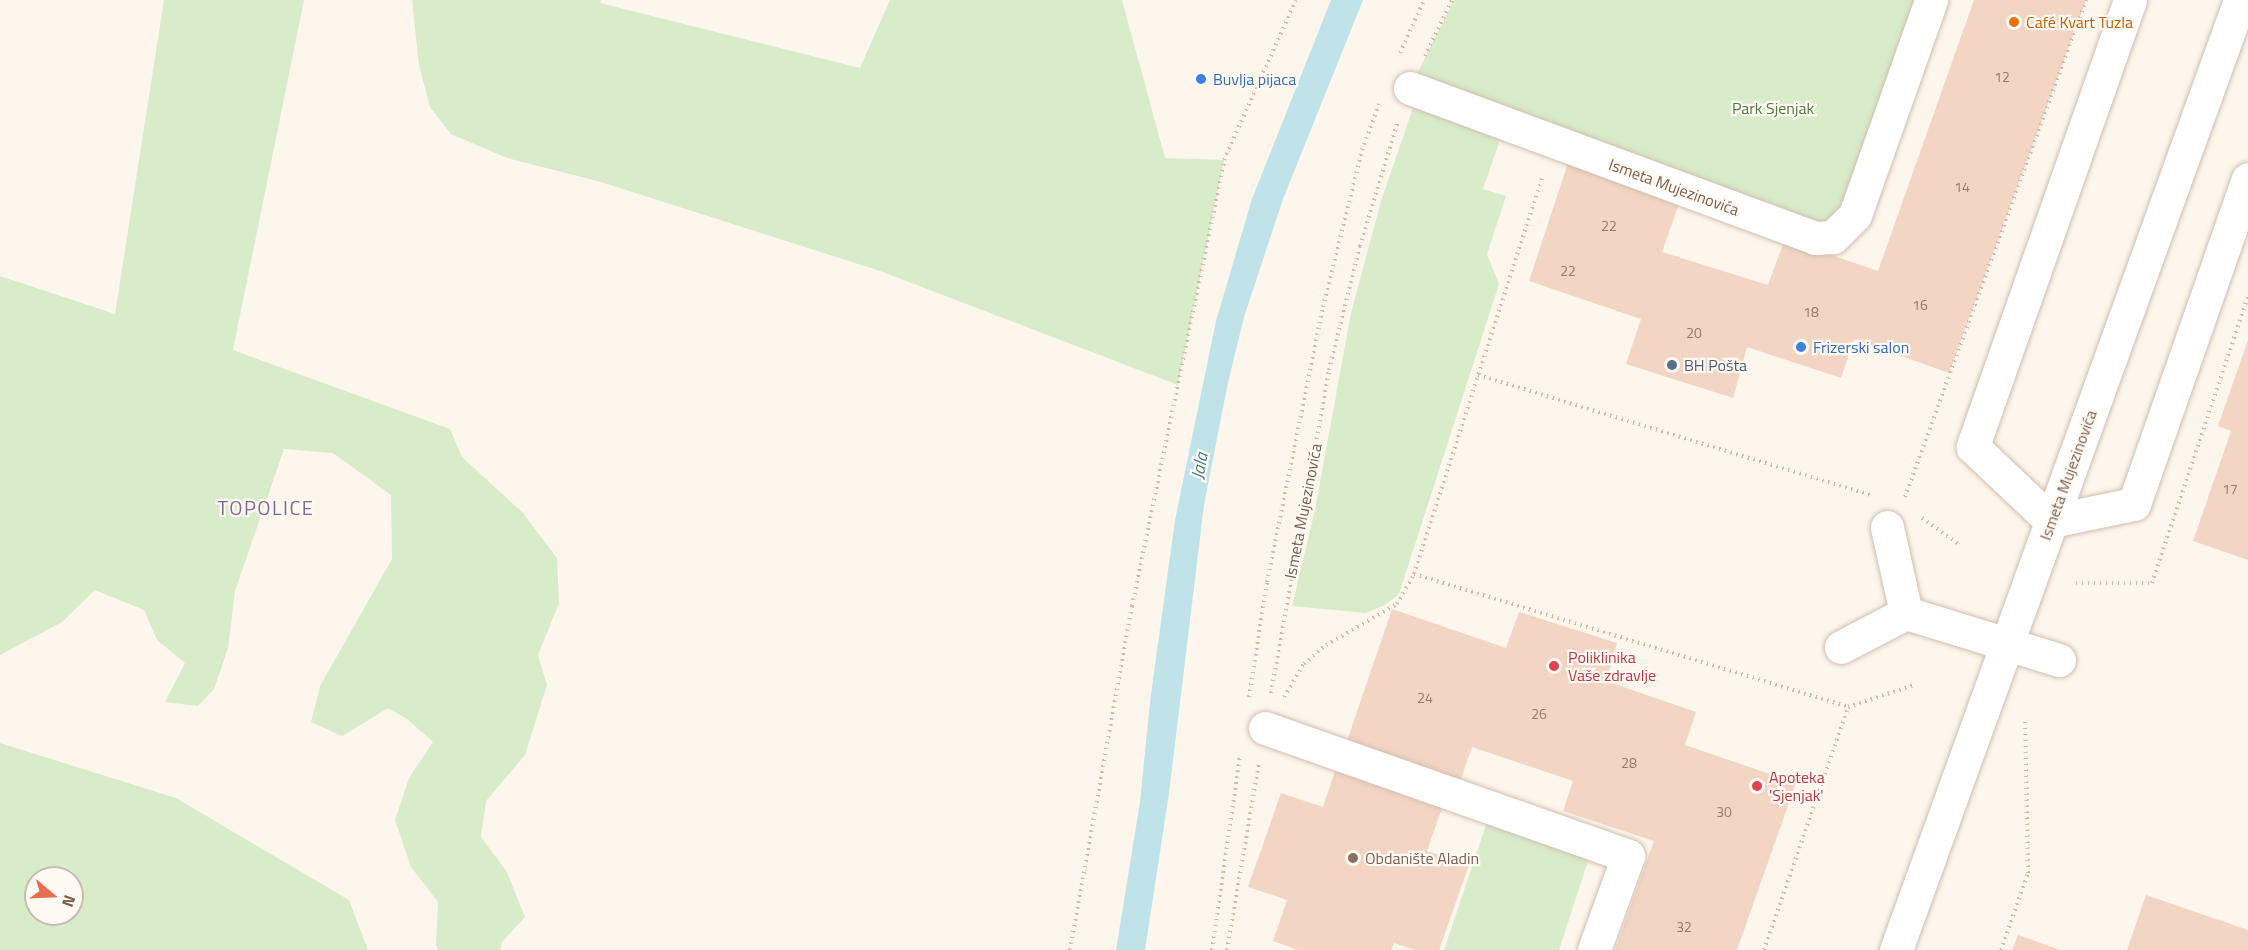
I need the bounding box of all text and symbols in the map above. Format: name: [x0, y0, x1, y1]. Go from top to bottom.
place label: Café Kvart Tuzla: [2026, 12, 2133, 32]
marker: Café Kvart Tuzla: [2007, 15, 2021, 29]
place label: Buvlja pijaca: [1213, 69, 1296, 89]
house number: 12: [1994, 69, 2010, 85]
marker: Buvlja pijaca: [1194, 72, 1208, 86]
park label: Park Sjenjak: [1732, 98, 1814, 118]
street label: Ismeta Mujezinovića: [1606, 154, 1742, 220]
house number: 14: [1954, 179, 1970, 195]
house number: 22: [1601, 218, 1617, 234]
house number: 22: [1560, 263, 1576, 279]
house number: 16: [1912, 297, 1928, 313]
house number: 18: [1803, 304, 1819, 320]
house number: 20: [1686, 325, 1702, 341]
place label: Frizerski salon: [1813, 337, 1909, 357]
marker: Frizerski salon: [1794, 340, 1808, 354]
place label: BH Pošta: [1684, 355, 1747, 375]
marker: BH Pošta: [1665, 358, 1679, 372]
street label: Ismeta Mujezinovića: [2035, 407, 2101, 543]
street label: Ismeta Mujezinovića: [1280, 442, 1326, 580]
water label: Jala: [1187, 451, 1213, 481]
house number: 17: [2222, 481, 2238, 497]
district label: TOPOLICE: [218, 495, 314, 519]
place label: Poliklinika Vaše zdravlje: [1568, 647, 1656, 685]
marker: Poliklinika Vaše zdravlje: [1545, 657, 1563, 675]
house number: 24: [1417, 690, 1433, 706]
house number: 26: [1531, 706, 1547, 722]
house number: 28: [1621, 755, 1637, 771]
place label: Apoteka 'Sjenjak': [1769, 767, 1825, 805]
marker: Apoteka 'Sjenjak': [1750, 779, 1764, 793]
house number: 30: [1716, 804, 1732, 820]
place label: Obdanište Aladin: [1365, 848, 1479, 868]
marker: Obdanište Aladin: [1346, 851, 1360, 865]
north arrow: [24, 866, 84, 926]
text: N: [56, 892, 82, 910]
house number: 32: [1676, 919, 1692, 935]

